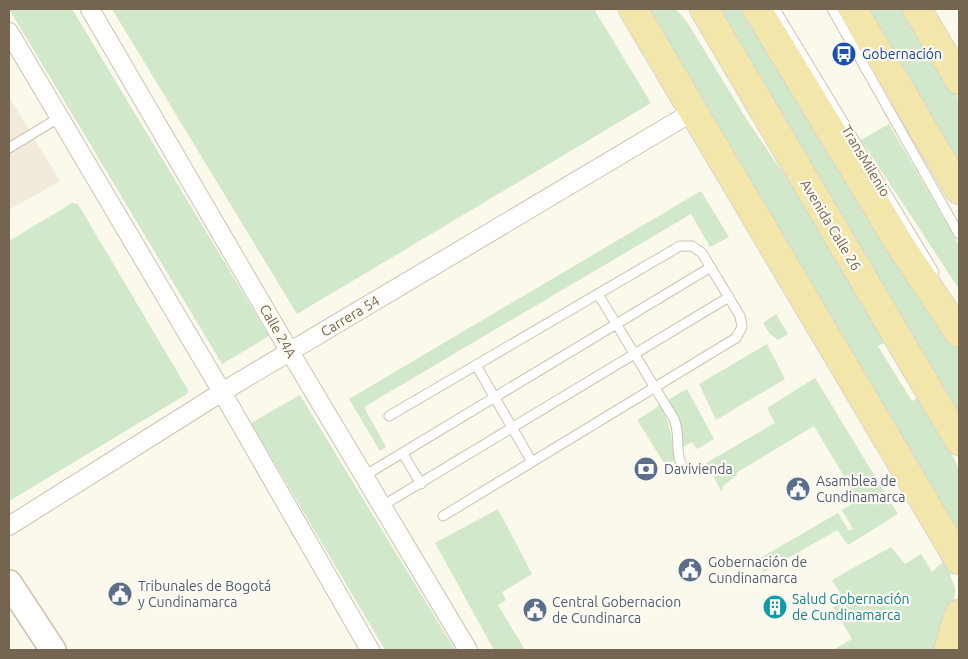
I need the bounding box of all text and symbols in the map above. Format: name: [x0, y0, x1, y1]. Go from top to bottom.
bus stop icon: Gobernación: [831, 41, 857, 67]
place label: Gobernación: [862, 46, 942, 62]
street label: TransMilenio: [838, 122, 894, 200]
street label: Avenida Calle 26: [798, 177, 865, 273]
street label: Carrera 54: [318, 292, 382, 340]
street label: Calle 24A: [256, 301, 300, 361]
bank icon: Davivienda: [633, 456, 659, 482]
place label: Davivienda: [664, 461, 733, 477]
place label: Asamblea de Cundinamarca: [816, 473, 905, 505]
public building icon: Asamblea de Cundinamarca: [785, 476, 811, 502]
place label: Gobernación de Cundinamarca: [708, 554, 807, 586]
public building icon: Gobernación de Cundinamarca: [677, 557, 703, 583]
place label: Tribunales de Bogotá y Cundinamarca: [138, 578, 271, 610]
public building icon: Tribunales de Bogotá y Cundinamarca: [107, 581, 133, 607]
place label: Salud Gobernación de Cundinamarca: [792, 591, 910, 623]
place label: Central Gobernacion de Cundinarca: [552, 594, 681, 626]
building icon: Salud Gobernación de Cundinamarca: [762, 594, 788, 620]
public building icon: Central Gobernacion de Cundinarca: [522, 597, 548, 623]

